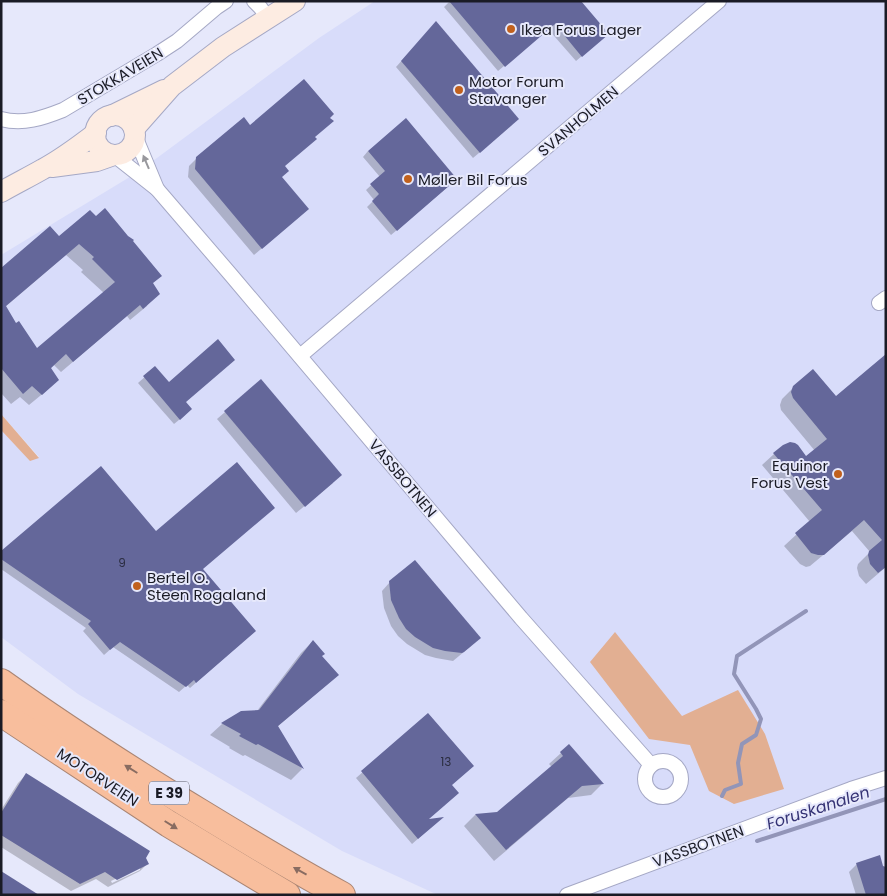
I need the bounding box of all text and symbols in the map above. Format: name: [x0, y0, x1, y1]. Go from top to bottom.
place label: Ikea Forus Lager: [521, 19, 642, 40]
marker: Ikea Forus Lager: [505, 23, 517, 35]
street label: STOKKAVEIEN: [73, 42, 167, 110]
place label: Motor Forum Stavanger: [469, 71, 564, 109]
street label: SVANHOLMEN: [533, 81, 623, 161]
marker: Motor Forum Stavanger: [453, 84, 465, 96]
one-way arrow: [142, 154, 150, 169]
place label: Møller Bil Forus: [418, 169, 528, 190]
marker: Møller Bil Forus: [402, 173, 414, 185]
street label: VASSBOTNEN: [364, 435, 442, 521]
place label: Equinor Forus Vest: [751, 455, 828, 493]
marker: Equinor Forus Vest: [832, 468, 844, 480]
house number: 9: [118, 554, 126, 571]
place label: Bertel O. Steen Rogaland: [147, 567, 266, 605]
marker: Bertel O. Steen Rogaland: [131, 580, 143, 592]
street label: MOTORVEIEN: [53, 743, 143, 811]
house number: 13: [441, 753, 451, 770]
one-way arrow: [124, 764, 137, 773]
road number: E 39: [149, 781, 189, 804]
water label: Foruskanalen: [764, 781, 872, 835]
one-way arrow: [165, 820, 178, 830]
street label: VASSBOTNEN: [649, 820, 747, 872]
one-way arrow: [292, 867, 307, 875]

